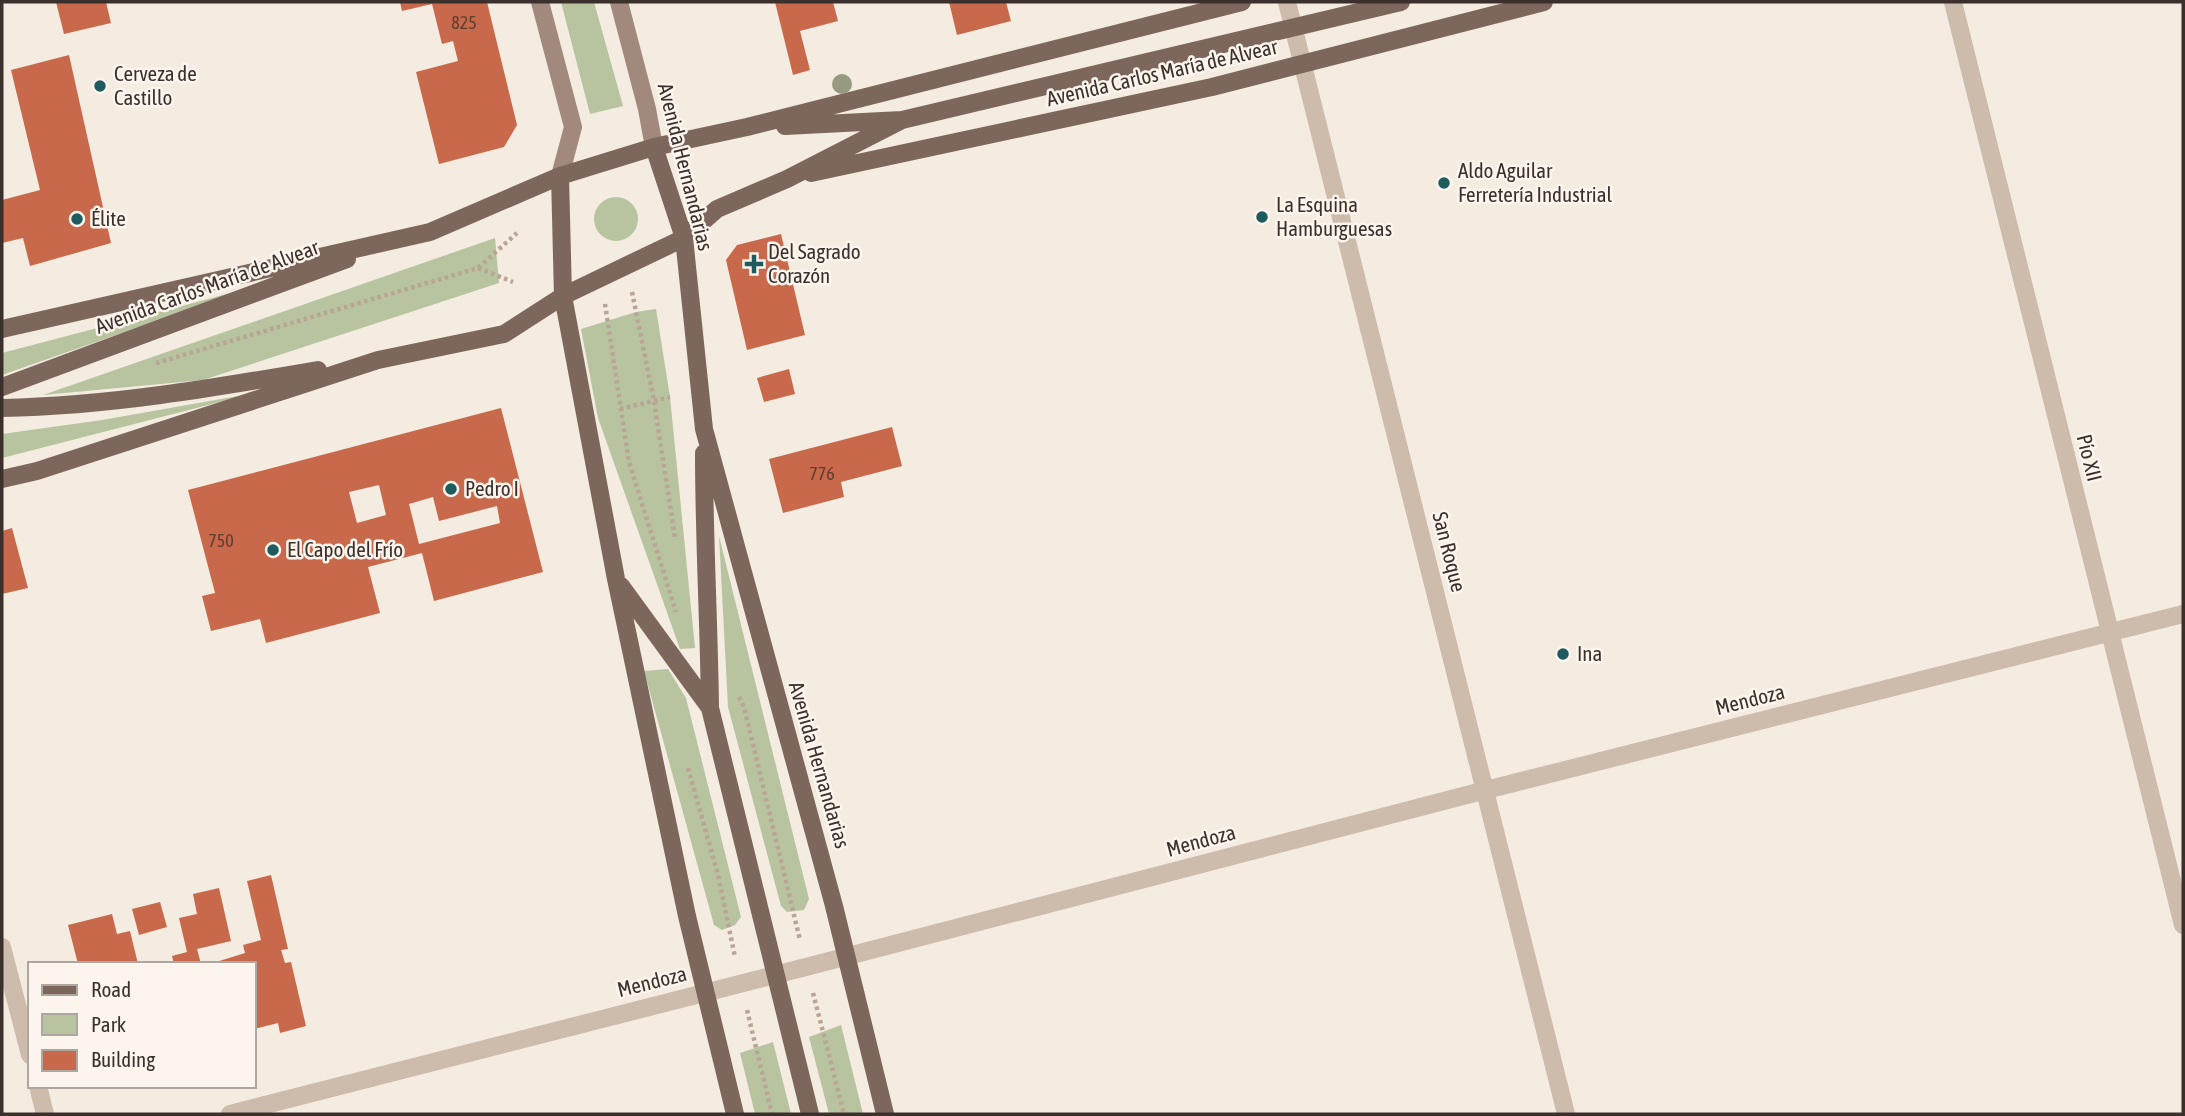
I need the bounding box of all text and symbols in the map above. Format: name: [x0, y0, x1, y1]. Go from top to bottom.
house number: 825: [451, 12, 477, 33]
street label: Avenida Carlos María de Alvear: [1044, 34, 1280, 110]
place label: Cerveza de Castillo: [114, 61, 197, 109]
marker: Cerveza de Castillo: [92, 78, 108, 94]
street label: Avenida Hernandarias: [654, 80, 718, 253]
place label: Aldo Aguilar Ferretería Industrial: [1458, 158, 1612, 206]
marker: Aldo Aguilar Ferretería Industrial: [1436, 175, 1452, 191]
place label: La Esquina Hamburguesas: [1276, 192, 1392, 240]
place label: Élite: [91, 206, 126, 230]
marker: La Esquina Hamburguesas: [1254, 209, 1270, 225]
marker: Élite: [69, 211, 85, 227]
street label: Avenida Carlos María de Alvear: [92, 234, 323, 338]
place label: Del Sagrado Corazón: [768, 239, 861, 287]
marker: Del Sagrado Corazón: [746, 256, 762, 272]
street label: Pío XII: [2073, 432, 2107, 484]
house number: 776: [809, 463, 835, 484]
place label: Pedro I: [465, 476, 519, 500]
marker: Pedro I: [443, 481, 459, 497]
street label: San Roque: [1428, 509, 1471, 594]
house number: 750: [208, 530, 234, 551]
place label: El Capo del Frío: [287, 537, 403, 561]
marker: El Capo del Frío: [265, 542, 281, 558]
place label: Ina: [1577, 641, 1602, 665]
marker: Ina: [1555, 646, 1571, 662]
street label: Avenida Hernandarias: [785, 679, 855, 851]
street label: Mendoza: [1713, 679, 1787, 719]
street label: Mendoza: [1163, 819, 1238, 861]
street label: Mendoza: [615, 961, 689, 1001]
legend: [28, 962, 256, 1088]
text: Road: [91, 977, 131, 1001]
text: Park: [91, 1012, 126, 1036]
text: Building: [91, 1047, 155, 1071]

